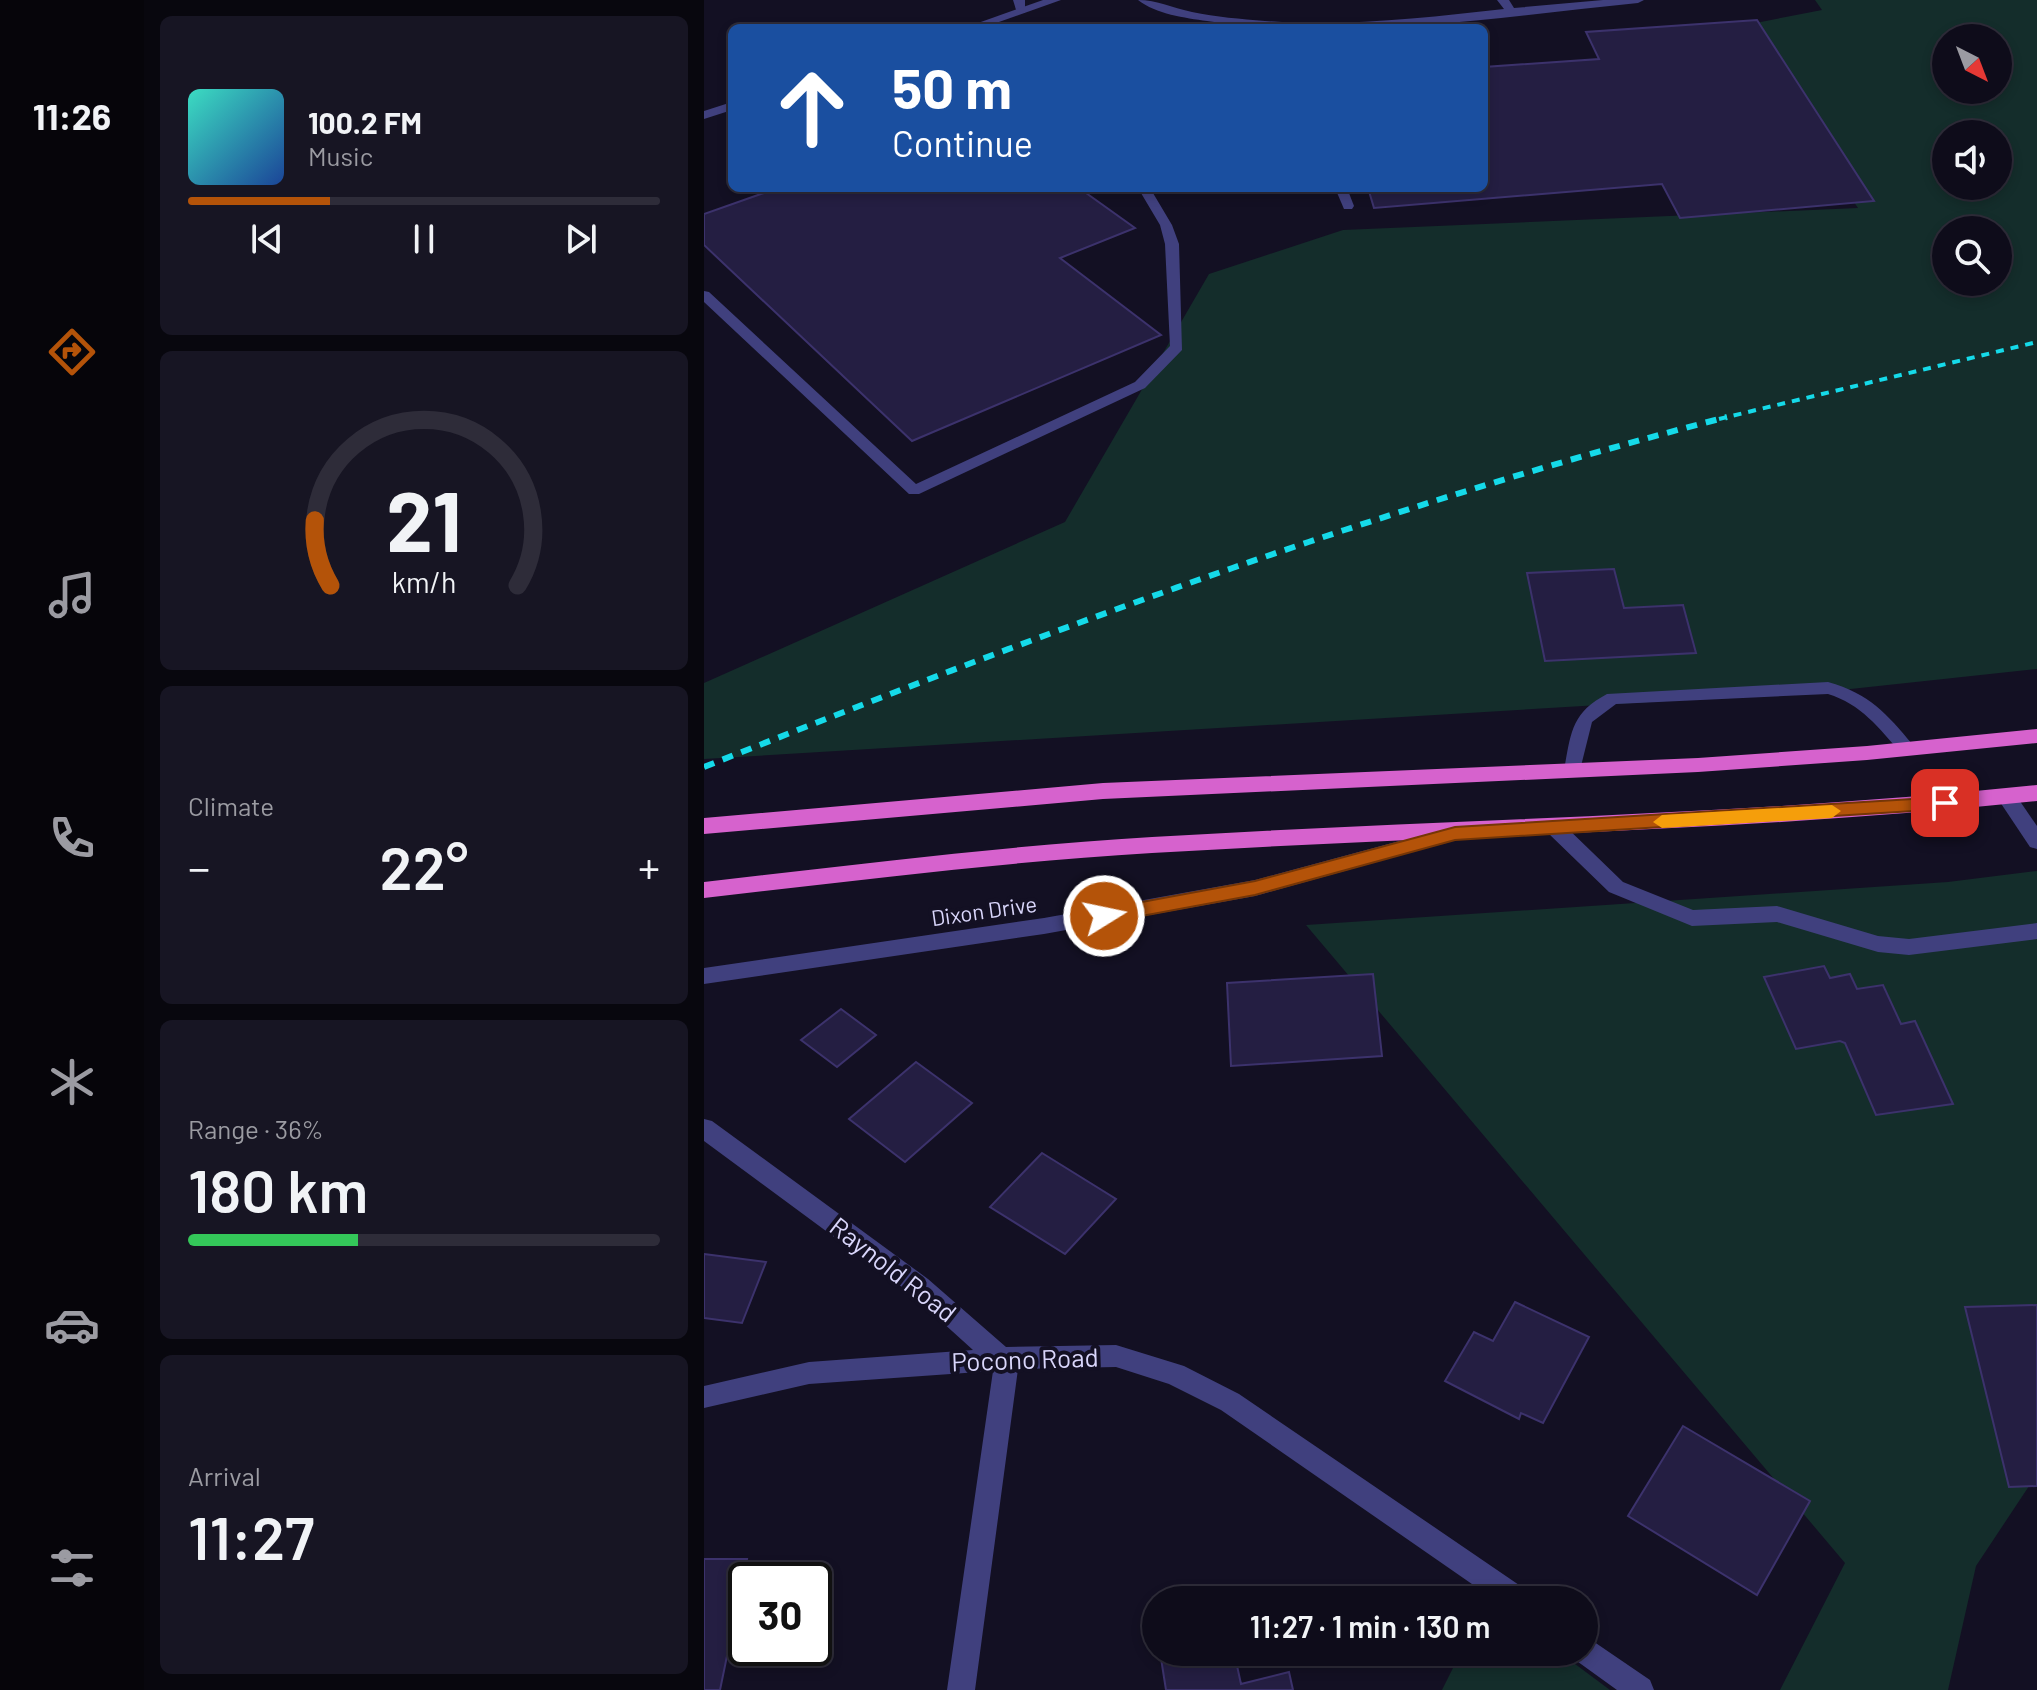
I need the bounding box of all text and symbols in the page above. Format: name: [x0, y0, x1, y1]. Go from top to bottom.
north arrow: [1932, 24, 2012, 104]
map controls: [1932, 24, 2012, 296]
text: 50 m: [892, 53, 1012, 120]
icon: ahead: [760, 56, 864, 160]
text: 11:26: [33, 94, 111, 137]
text: 100.2 FM: [308, 104, 422, 140]
button: sound: [1932, 120, 2012, 200]
text: Continue: [892, 121, 1033, 164]
text: Music: [308, 140, 373, 171]
button: search: [1932, 216, 2012, 296]
icon: previous: [245, 217, 289, 261]
icon: pause: [402, 217, 446, 261]
icon: next: [559, 217, 603, 261]
icon: directions: [44, 324, 100, 380]
text: 21: [386, 469, 462, 569]
text: km/h: [392, 564, 456, 599]
icon: music: [44, 567, 100, 623]
pin: [1911, 769, 1979, 837]
icon: arrive: [1923, 781, 1967, 825]
text: Climate: [188, 790, 274, 821]
icon: phone: [44, 810, 100, 866]
text: 22°: [380, 830, 468, 902]
text: −: [188, 840, 210, 893]
text: +: [638, 840, 660, 893]
position arrow: [1062, 874, 1146, 958]
street label: Dixon Drive: [929, 890, 1038, 930]
icon: climate: [44, 1054, 100, 1110]
text: Range · 36%: [188, 1113, 324, 1144]
text: 180 km: [188, 1153, 368, 1225]
street label: Raynold Road: [825, 1210, 963, 1328]
icon: car: [44, 1297, 100, 1353]
street label: Pocono Road: [951, 1340, 1099, 1377]
text: Arrival: [188, 1460, 261, 1491]
text: 11:27: [188, 1500, 314, 1572]
icon: filters: [44, 1540, 100, 1596]
speed limit sign: 30: [728, 1562, 832, 1666]
text: 11:27 · 1 min · 130 m: [1250, 1608, 1490, 1644]

